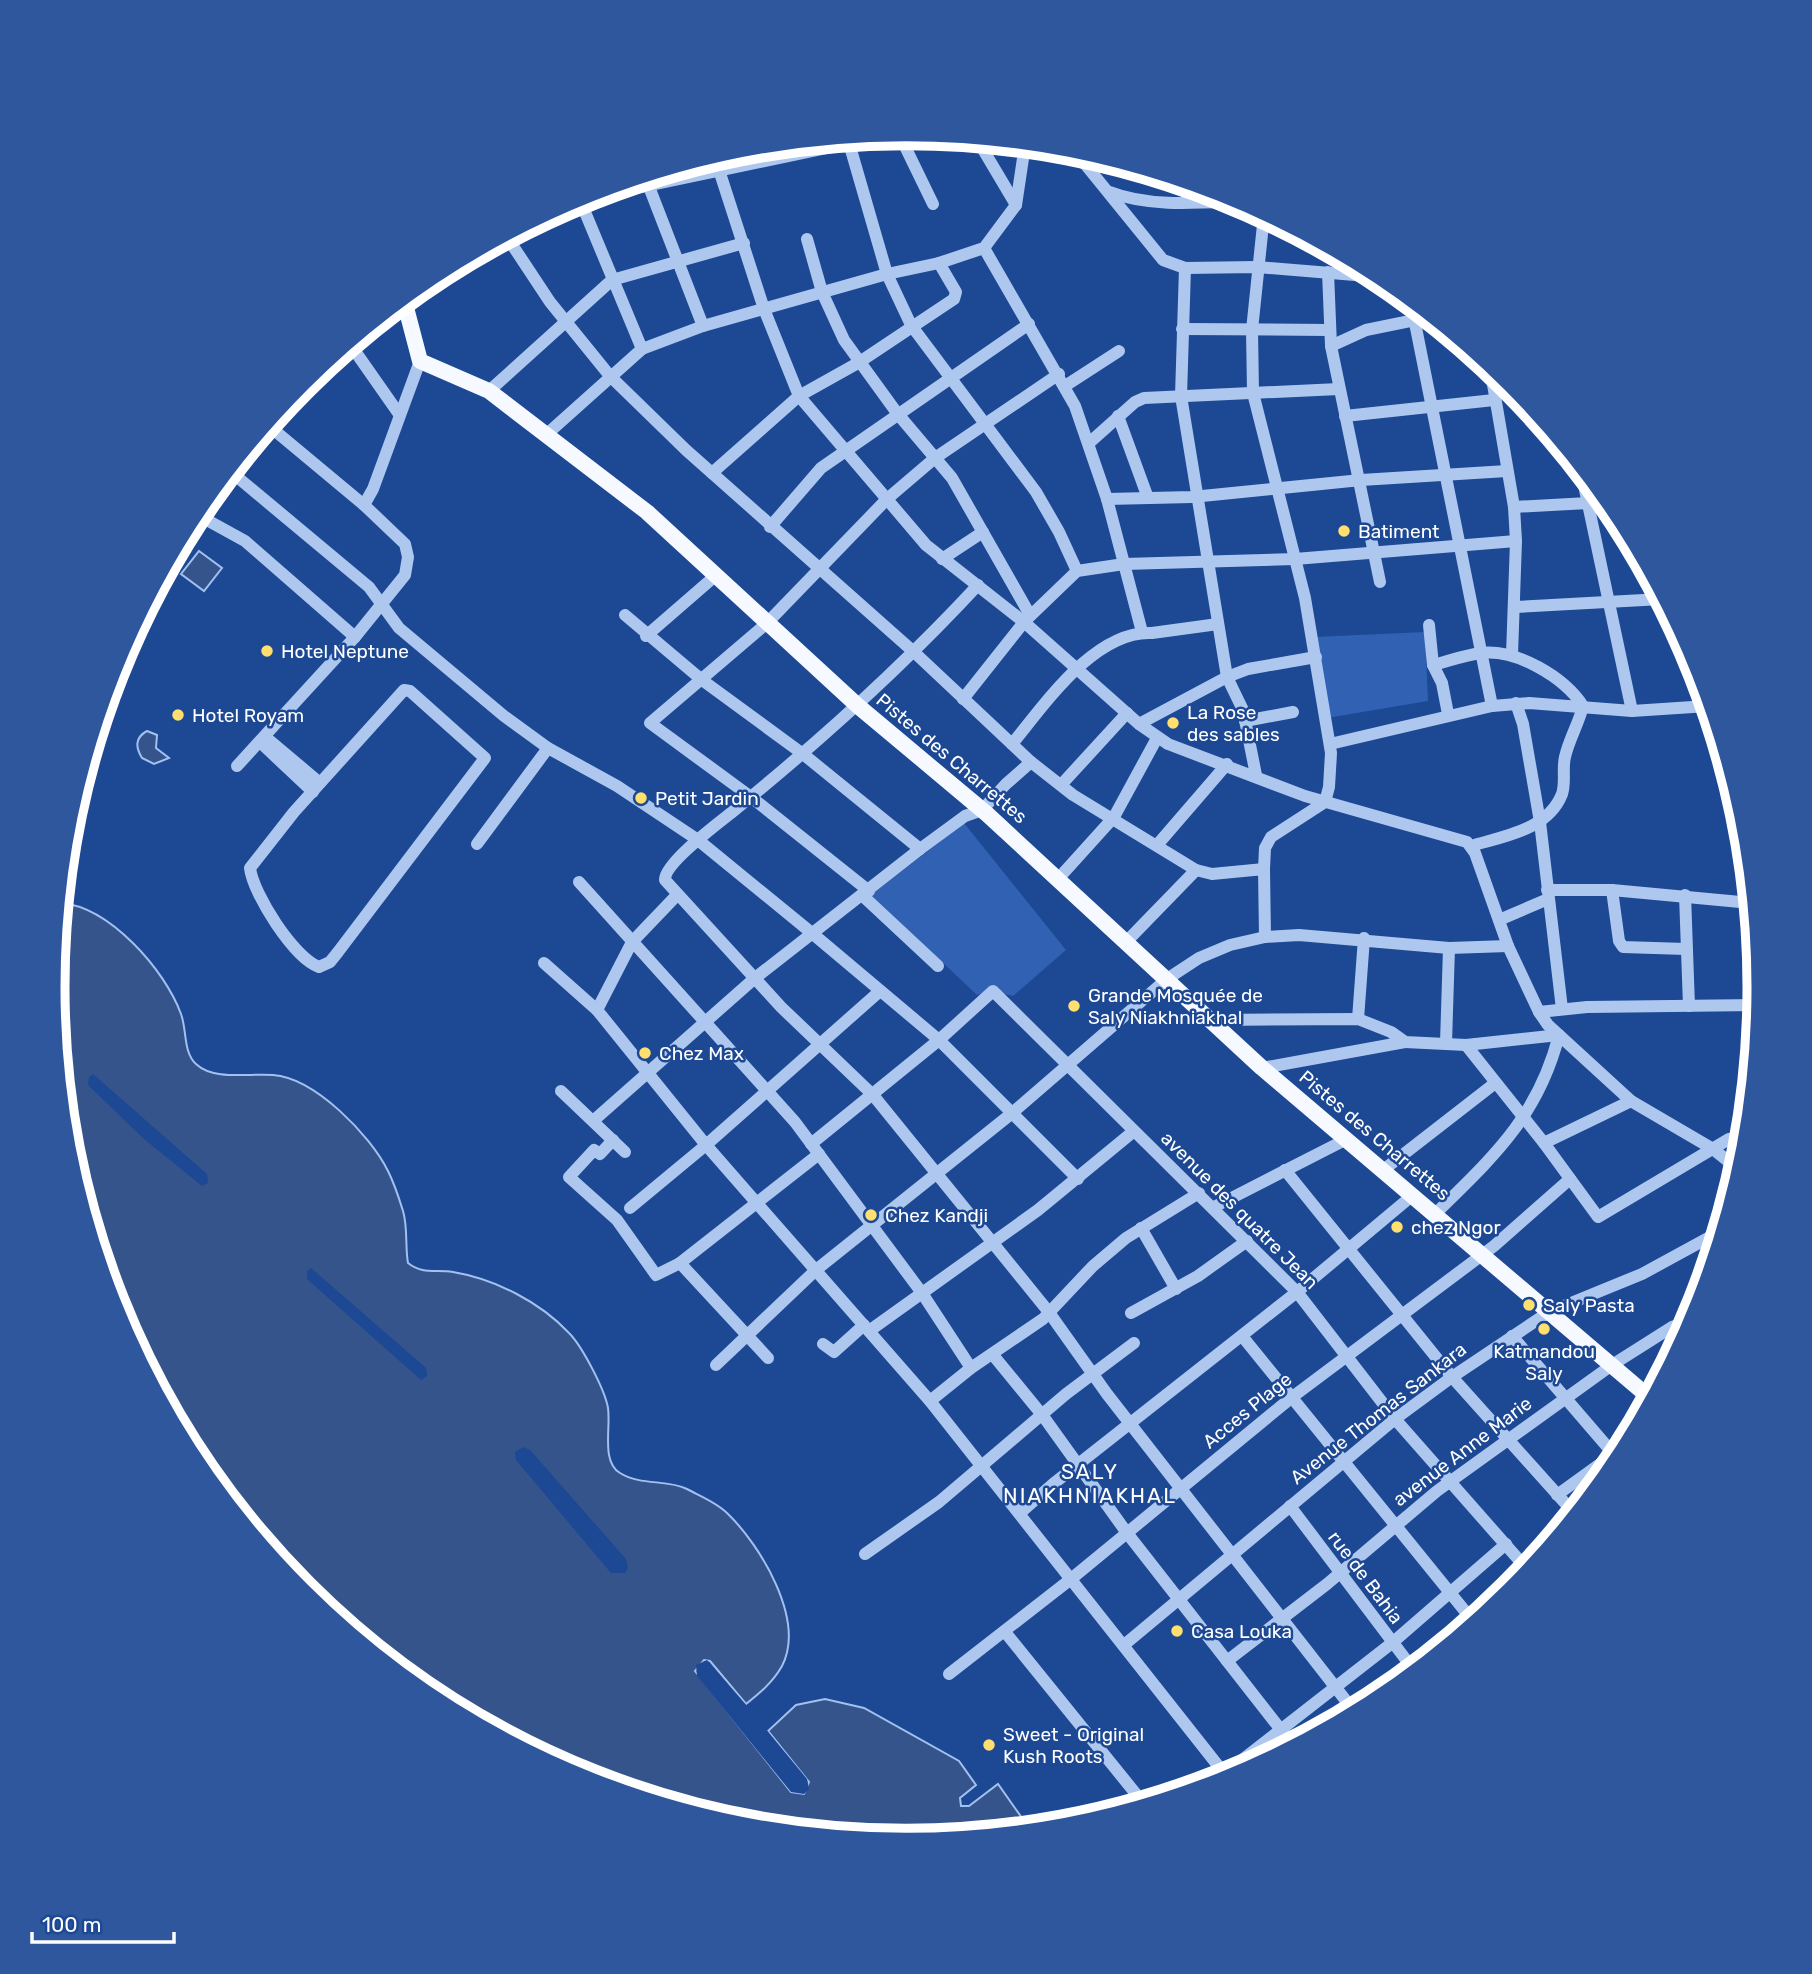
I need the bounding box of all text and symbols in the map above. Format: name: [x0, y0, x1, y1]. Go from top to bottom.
place label: Batiment: [1358, 520, 1440, 543]
marker: Batiment: [1336, 523, 1352, 539]
place label: Hotel Neptune: [281, 640, 409, 663]
marker: Hotel Neptune: [259, 643, 275, 659]
street label: Pistes des Charrettes: [872, 689, 1032, 828]
place label: La Rose des sables: [1187, 701, 1280, 746]
place label: Hotel Royam: [192, 704, 304, 727]
marker: Hotel Royam: [170, 707, 186, 723]
marker: La Rose des sables: [1165, 715, 1181, 731]
place label: Petit Jardin: [655, 787, 759, 810]
marker: Petit Jardin: [633, 790, 649, 806]
place label: Grande Mosquée de Saly Niakhniakhal: [1088, 984, 1263, 1029]
marker: Grande Mosquée de Saly Niakhniakhal: [1066, 998, 1082, 1014]
place label: Chez Max: [659, 1042, 744, 1065]
marker: Chez Max: [637, 1045, 653, 1061]
street label: Pistes des Charrettes: [1295, 1066, 1455, 1205]
street label: avenue des quatre Jean: [1156, 1127, 1323, 1294]
place label: Chez Kandji: [885, 1204, 988, 1227]
marker: Chez Kandji: [863, 1207, 879, 1223]
place label: chez Ngor: [1411, 1216, 1501, 1239]
marker: chez Ngor: [1389, 1219, 1405, 1235]
place label: Saly Pasta: [1543, 1294, 1635, 1317]
marker: Saly Pasta: [1521, 1297, 1537, 1313]
marker: Katmandou Saly: [1536, 1321, 1552, 1337]
street label: Avenue Thomas Sankara: [1286, 1338, 1471, 1489]
place label: Katmandou Saly: [1493, 1340, 1595, 1385]
street label: Acces Plage: [1198, 1368, 1296, 1453]
street label: avenue Anne Marie: [1388, 1392, 1536, 1511]
district label: SALY NIAKHNIAKHAL: [1003, 1459, 1177, 1508]
street label: rue de Bahia: [1323, 1526, 1408, 1628]
place label: Casa Louka: [1191, 1620, 1292, 1643]
marker: Casa Louka: [1169, 1623, 1185, 1639]
place label: Sweet - Original Kush Roots: [1003, 1723, 1144, 1768]
marker: Sweet - Original Kush Roots: [981, 1737, 997, 1753]
scale bar: [32, 1900, 173, 1944]
text: 100 m: [42, 1912, 101, 1937]

